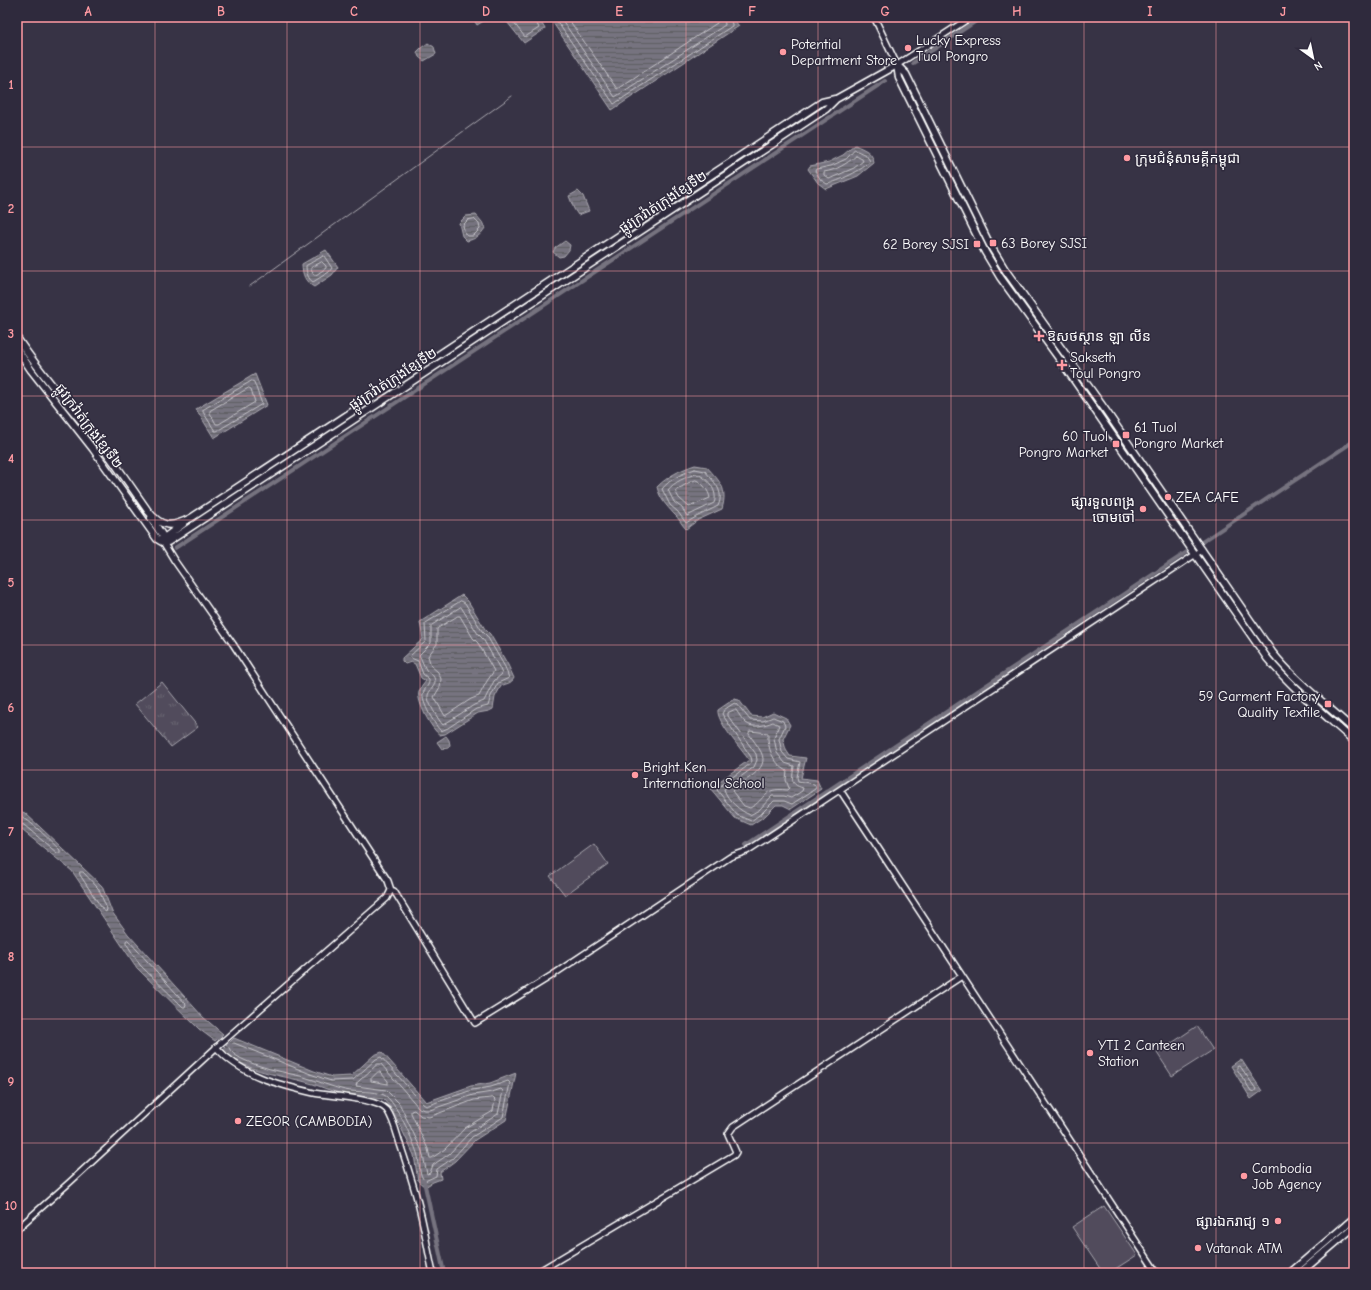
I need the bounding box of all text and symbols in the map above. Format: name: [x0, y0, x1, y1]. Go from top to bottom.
text: A: [84, 4, 92, 19]
text: B: [217, 4, 225, 19]
text: C: [350, 4, 358, 19]
text: D: [482, 4, 490, 19]
text: E: [615, 4, 623, 19]
text: F: [748, 4, 756, 19]
text: G: [880, 4, 890, 19]
text: H: [1012, 4, 1022, 19]
text: I: [1147, 4, 1153, 19]
text: J: [1280, 4, 1286, 19]
place label: Lucky Express Tuol Pongro: [916, 32, 1001, 65]
place label: Potential Department Store: [791, 36, 897, 69]
north arrow: [1293, 38, 1333, 78]
marker: Lucky Express Tuol Pongro: [903, 43, 913, 53]
marker: Potential Department Store: [778, 47, 788, 57]
text: N: [1312, 59, 1325, 73]
text: 1: [8, 77, 14, 92]
place label: ក្រុមជំនុំសាមគ្គីកម្ពុជា: [1135, 150, 1240, 170]
marker: ក្រុមជំនុំសាមគ្គីកម្ពុជា: [1122, 153, 1132, 163]
street label: ផ្លូវក្រវ៉ាត់ក្រុងខ្សែទី២: [615, 167, 712, 239]
text: 2: [8, 201, 14, 216]
place label: 63 Borey SJSI: [1001, 235, 1087, 252]
place label: 62 Borey SJSI: [883, 236, 969, 253]
marker: 63 Borey SJSI: [988, 238, 998, 248]
marker: 62 Borey SJSI: [972, 239, 982, 249]
text: 3: [8, 326, 14, 341]
place label: ឱសថស្ថាន ឡា លីន: [1047, 328, 1151, 345]
marker: ឱសថស្ថាន ឡា លីន: [1034, 331, 1044, 341]
street label: ផ្លូវក្រវ៉ាត់ក្រុងខ្សែទី២: [345, 344, 442, 416]
place label: Sakseth Toul Pongro: [1070, 349, 1141, 382]
marker: Sakseth Toul Pongro: [1057, 360, 1067, 370]
street label: ផ្លូវក្រវ៉ាត់ក្រុងខ្សែទី២: [49, 380, 127, 474]
place label: 61 Tuol Pongro Market: [1134, 419, 1224, 452]
place label: 60 Tuol Pongro Market: [1019, 428, 1109, 461]
marker: 61 Tuol Pongro Market: [1121, 430, 1131, 440]
marker: 60 Tuol Pongro Market: [1111, 439, 1121, 449]
text: 4: [8, 451, 14, 466]
place label: ZEA CAFE: [1176, 489, 1239, 506]
marker: ZEA CAFE: [1163, 492, 1173, 502]
place label: ផ្សារទួលពង្រ ចោមចៅ: [1071, 493, 1135, 526]
marker: ផ្សារទួលពង្រ ចោមចៅ: [1138, 504, 1148, 514]
text: 5: [8, 575, 15, 590]
place label: 59 Garment Factory Quality Textile: [1198, 688, 1321, 721]
marker: 59 Garment Factory Quality Textile: [1323, 699, 1333, 709]
text: 6: [8, 700, 15, 715]
place label: Bright Ken International School: [643, 759, 765, 792]
marker: Bright Ken International School: [630, 770, 640, 780]
text: 7: [8, 824, 14, 839]
text: 8: [8, 949, 14, 964]
place label: YTI 2 Canteen Station: [1098, 1037, 1185, 1070]
marker: YTI 2 Canteen Station: [1085, 1048, 1095, 1058]
text: 9: [8, 1074, 15, 1089]
place label: ZEGOR (CAMBODIA): [246, 1113, 372, 1130]
marker: ZEGOR (CAMBODIA): [233, 1116, 243, 1126]
place label: Cambodia Job Agency: [1252, 1160, 1322, 1193]
marker: Cambodia Job Agency: [1239, 1171, 1249, 1181]
text: 10: [5, 1198, 17, 1213]
place label: ផ្សារឯករាជ្យ ១: [1196, 1213, 1270, 1230]
marker: ផ្សារឯករាជ្យ ១: [1273, 1216, 1283, 1226]
place label: Vatanak ATM: [1206, 1240, 1283, 1257]
marker: Vatanak ATM: [1193, 1243, 1203, 1253]

